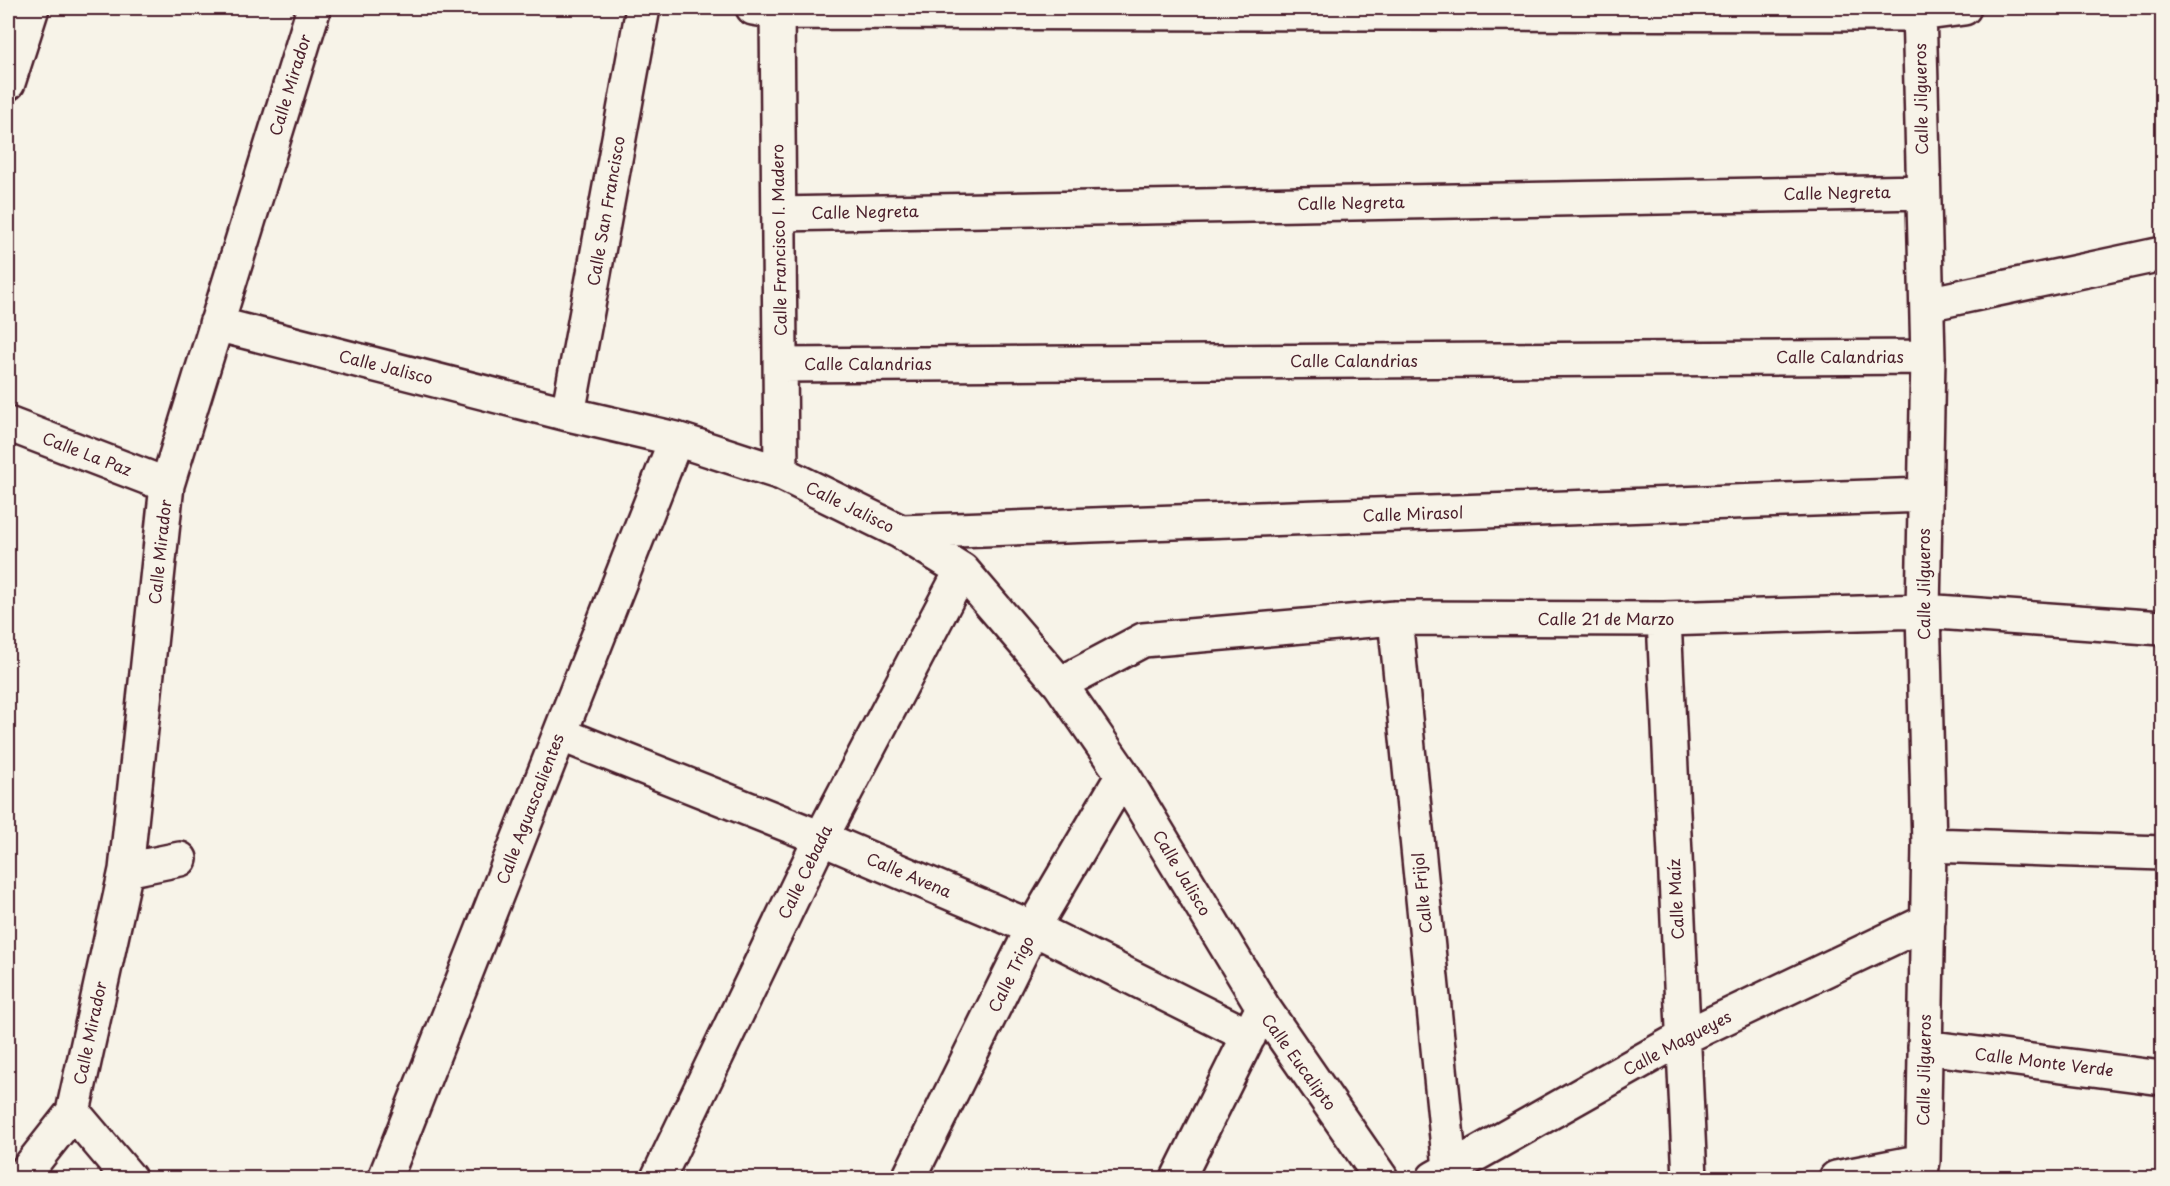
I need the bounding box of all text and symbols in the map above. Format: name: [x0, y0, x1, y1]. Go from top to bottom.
street label: Calle Mirador: [262, 30, 316, 139]
street label: Calle Jilgueros: [1907, 43, 1933, 155]
street label: Calle San Francisco: [580, 134, 630, 288]
street label: Calle Francisco I. Madero: [764, 144, 792, 336]
street label: Calle Negreta: [1783, 179, 1891, 205]
street label: Calle Negreta: [1297, 189, 1405, 215]
street label: Calle Negreta: [811, 198, 919, 224]
street label: Calle Jalisco: [337, 343, 436, 389]
street label: Calle Calandrias: [1776, 344, 1904, 368]
street label: Calle Calandrias: [1290, 348, 1418, 372]
street label: Calle Calandrias: [804, 351, 932, 375]
street label: Calle La Paz: [39, 425, 136, 481]
street label: Calle Jalisco: [802, 474, 899, 538]
street label: Calle Mirador: [142, 498, 177, 606]
street label: Calle Mirasol: [1362, 499, 1464, 527]
street label: Calle Jilgueros: [1911, 528, 1935, 640]
street label: Calle 21 de Marzo: [1538, 606, 1674, 630]
street label: Calle Aguascalientes: [489, 730, 569, 887]
street label: Calle Cebada: [771, 820, 837, 923]
street label: Calle Jalisco: [1148, 825, 1218, 920]
street label: Calle Avena: [863, 845, 956, 903]
street label: Calle Frijol: [1405, 851, 1437, 935]
street label: Calle Maíz: [1661, 858, 1689, 940]
street label: Calle Trigo: [981, 931, 1039, 1016]
street label: Calle Mirador: [66, 978, 112, 1087]
street label: Calle Magueyes: [1618, 1003, 1735, 1081]
street label: Calle Eucalipto: [1257, 1008, 1343, 1115]
street label: Calle Jilgueros: [1910, 1014, 1936, 1126]
street label: Calle Monte Verde: [1974, 1041, 2115, 1081]

